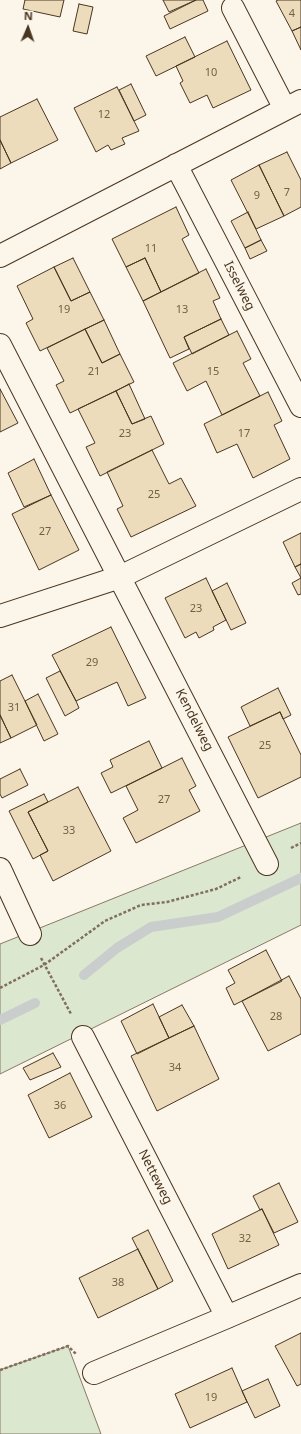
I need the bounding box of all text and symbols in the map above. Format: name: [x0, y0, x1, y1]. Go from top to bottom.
house number: 4: [289, 7, 295, 21]
north arrow: [8, 8, 48, 48]
text: N: [24, 8, 33, 23]
house number: 10: [205, 66, 217, 80]
house number: 12: [98, 108, 110, 122]
house number: 7: [284, 186, 290, 200]
house number: 9: [254, 189, 260, 203]
house number: 11: [145, 242, 157, 256]
street label: Isselweg: [220, 259, 258, 313]
house number: 19: [58, 303, 70, 317]
house number: 13: [176, 303, 188, 317]
house number: 21: [88, 365, 100, 379]
house number: 15: [207, 365, 219, 379]
house number: 23: [119, 427, 131, 441]
house number: 17: [238, 427, 250, 441]
house number: 25: [148, 488, 160, 502]
house number: 27: [39, 525, 51, 539]
house number: 23: [190, 602, 202, 616]
house number: 29: [86, 656, 98, 670]
street label: Kendelweg: [172, 686, 216, 754]
house number: 31: [8, 701, 20, 715]
house number: 25: [259, 739, 271, 753]
house number: 27: [158, 793, 170, 807]
house number: 33: [63, 824, 75, 838]
house number: 28: [270, 1010, 282, 1024]
house number: 34: [169, 1061, 181, 1075]
house number: 36: [54, 1099, 66, 1113]
street label: Netteweg: [135, 1147, 175, 1207]
house number: 32: [239, 1232, 251, 1246]
house number: 38: [112, 1276, 124, 1290]
house number: 19: [205, 1391, 217, 1405]

